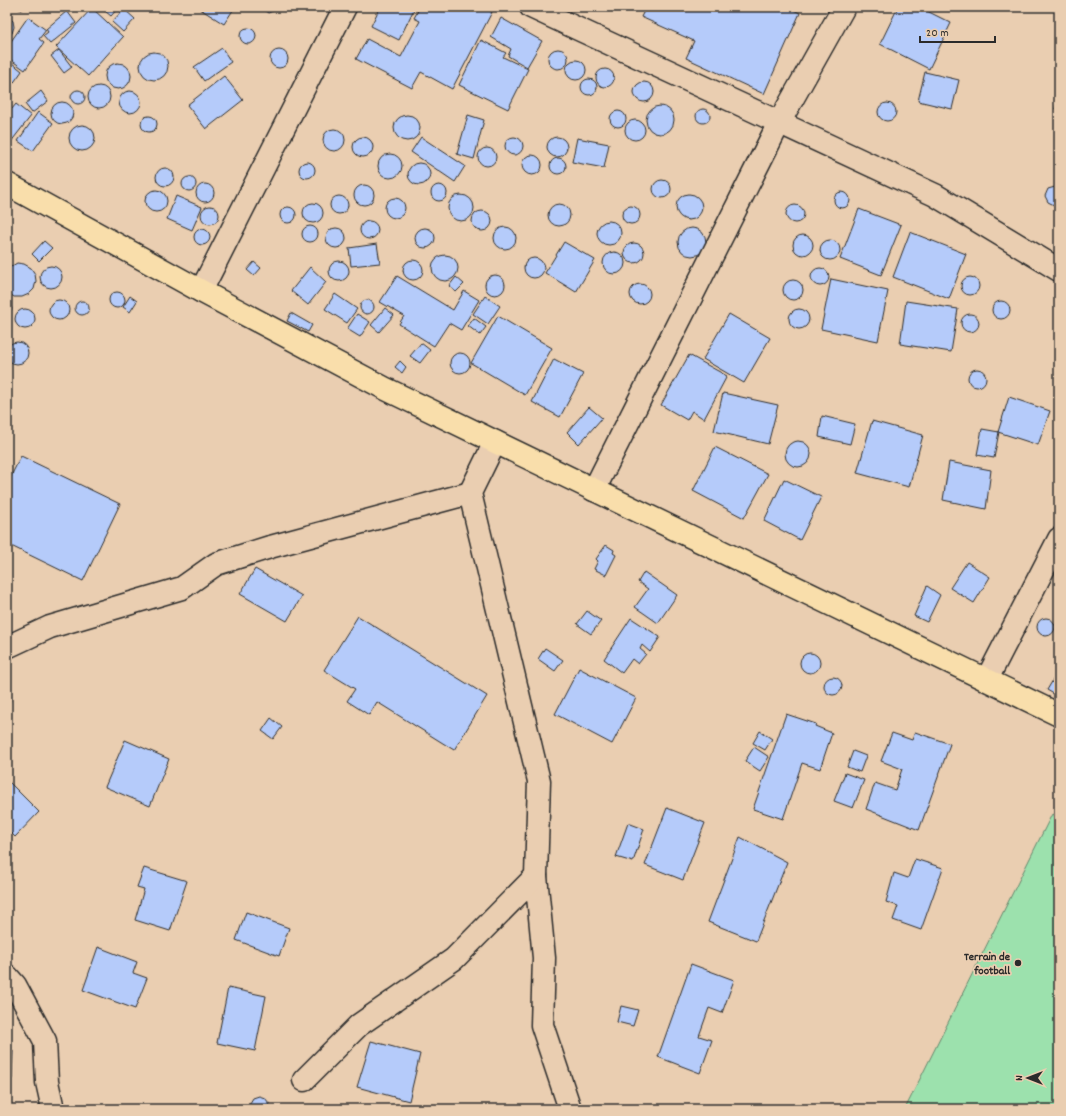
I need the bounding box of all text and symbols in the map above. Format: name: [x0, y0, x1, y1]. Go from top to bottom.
scale bar: [920, 18, 995, 44]
text: 20 m: [926, 25, 949, 42]
place label: Terrain de football: [964, 949, 1011, 980]
marker: Terrain de football: [1013, 958, 1023, 968]
north arrow: [1008, 1058, 1048, 1098]
text: N: [1012, 1075, 1028, 1081]

